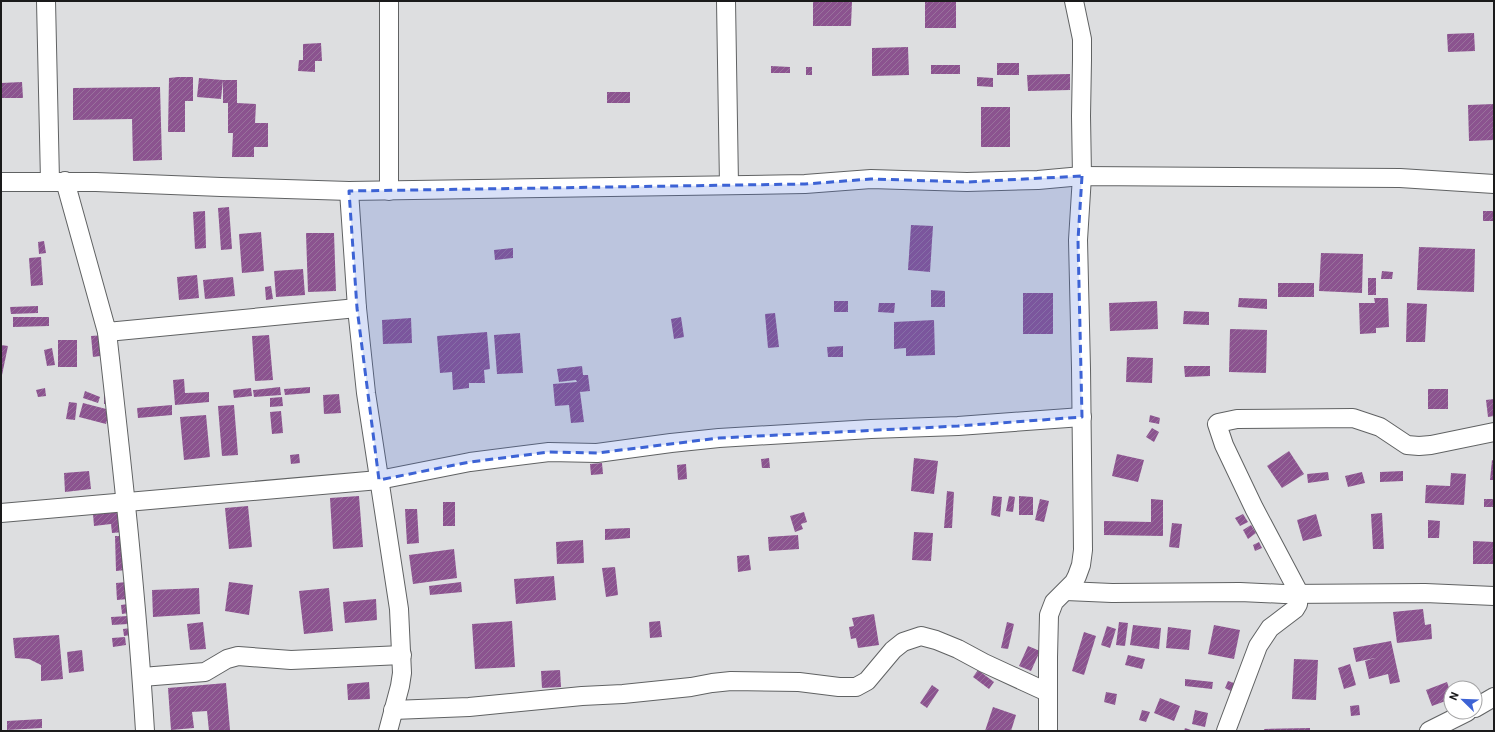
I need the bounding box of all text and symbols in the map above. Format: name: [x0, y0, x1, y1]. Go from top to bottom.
north arrow: [1443, 680, 1483, 720]
text: N: [1447, 690, 1462, 702]

